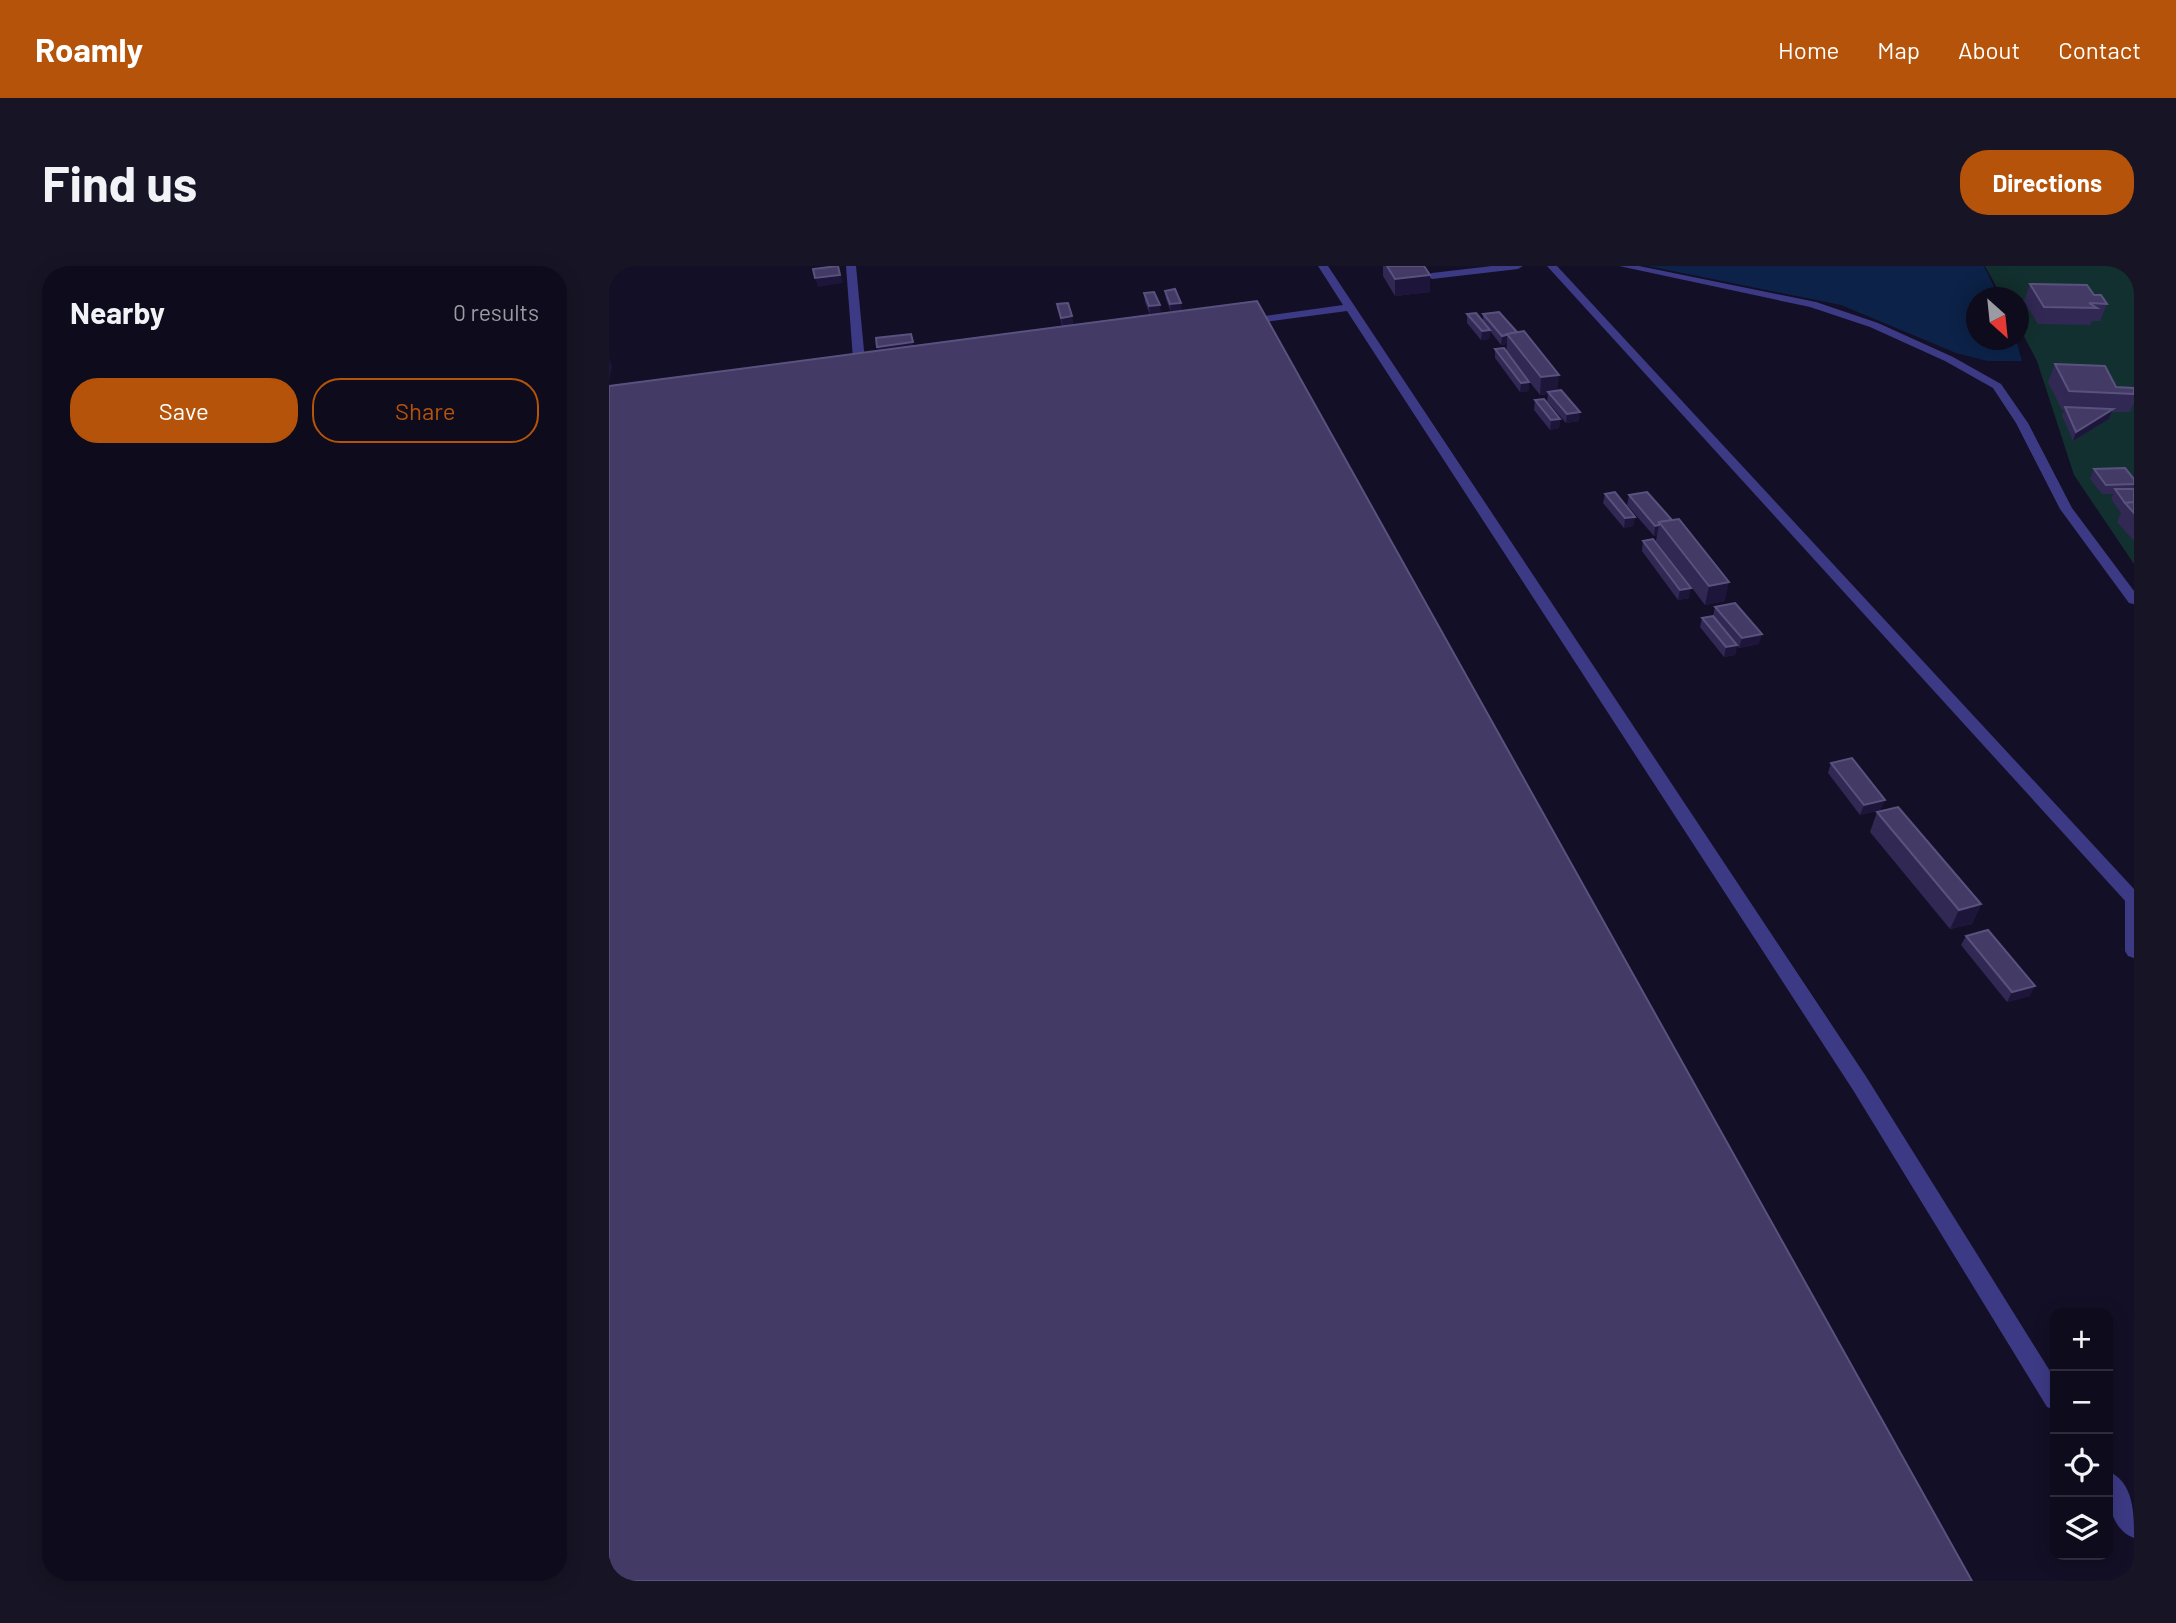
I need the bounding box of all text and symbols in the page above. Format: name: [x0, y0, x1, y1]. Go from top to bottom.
text: Roamly: [35, 29, 143, 69]
text: Home: [1778, 35, 1839, 64]
text: Map: [1877, 35, 1920, 64]
text: About: [1958, 35, 2020, 64]
text: Contact: [2058, 35, 2141, 64]
button: Directions: [1960, 150, 2134, 215]
text: Find us: [42, 153, 197, 212]
north arrow: [1966, 287, 2029, 350]
text: Nearby: [70, 294, 165, 330]
text: 0 results: [453, 298, 539, 326]
button: Save: [70, 378, 298, 443]
button: Share: [312, 378, 539, 443]
map controls: [2050, 1308, 2113, 1560]
button: +: [2050, 1308, 2113, 1371]
button: −: [2050, 1371, 2113, 1434]
button: locate: [2050, 1434, 2113, 1497]
button: layers: [2050, 1497, 2113, 1560]

